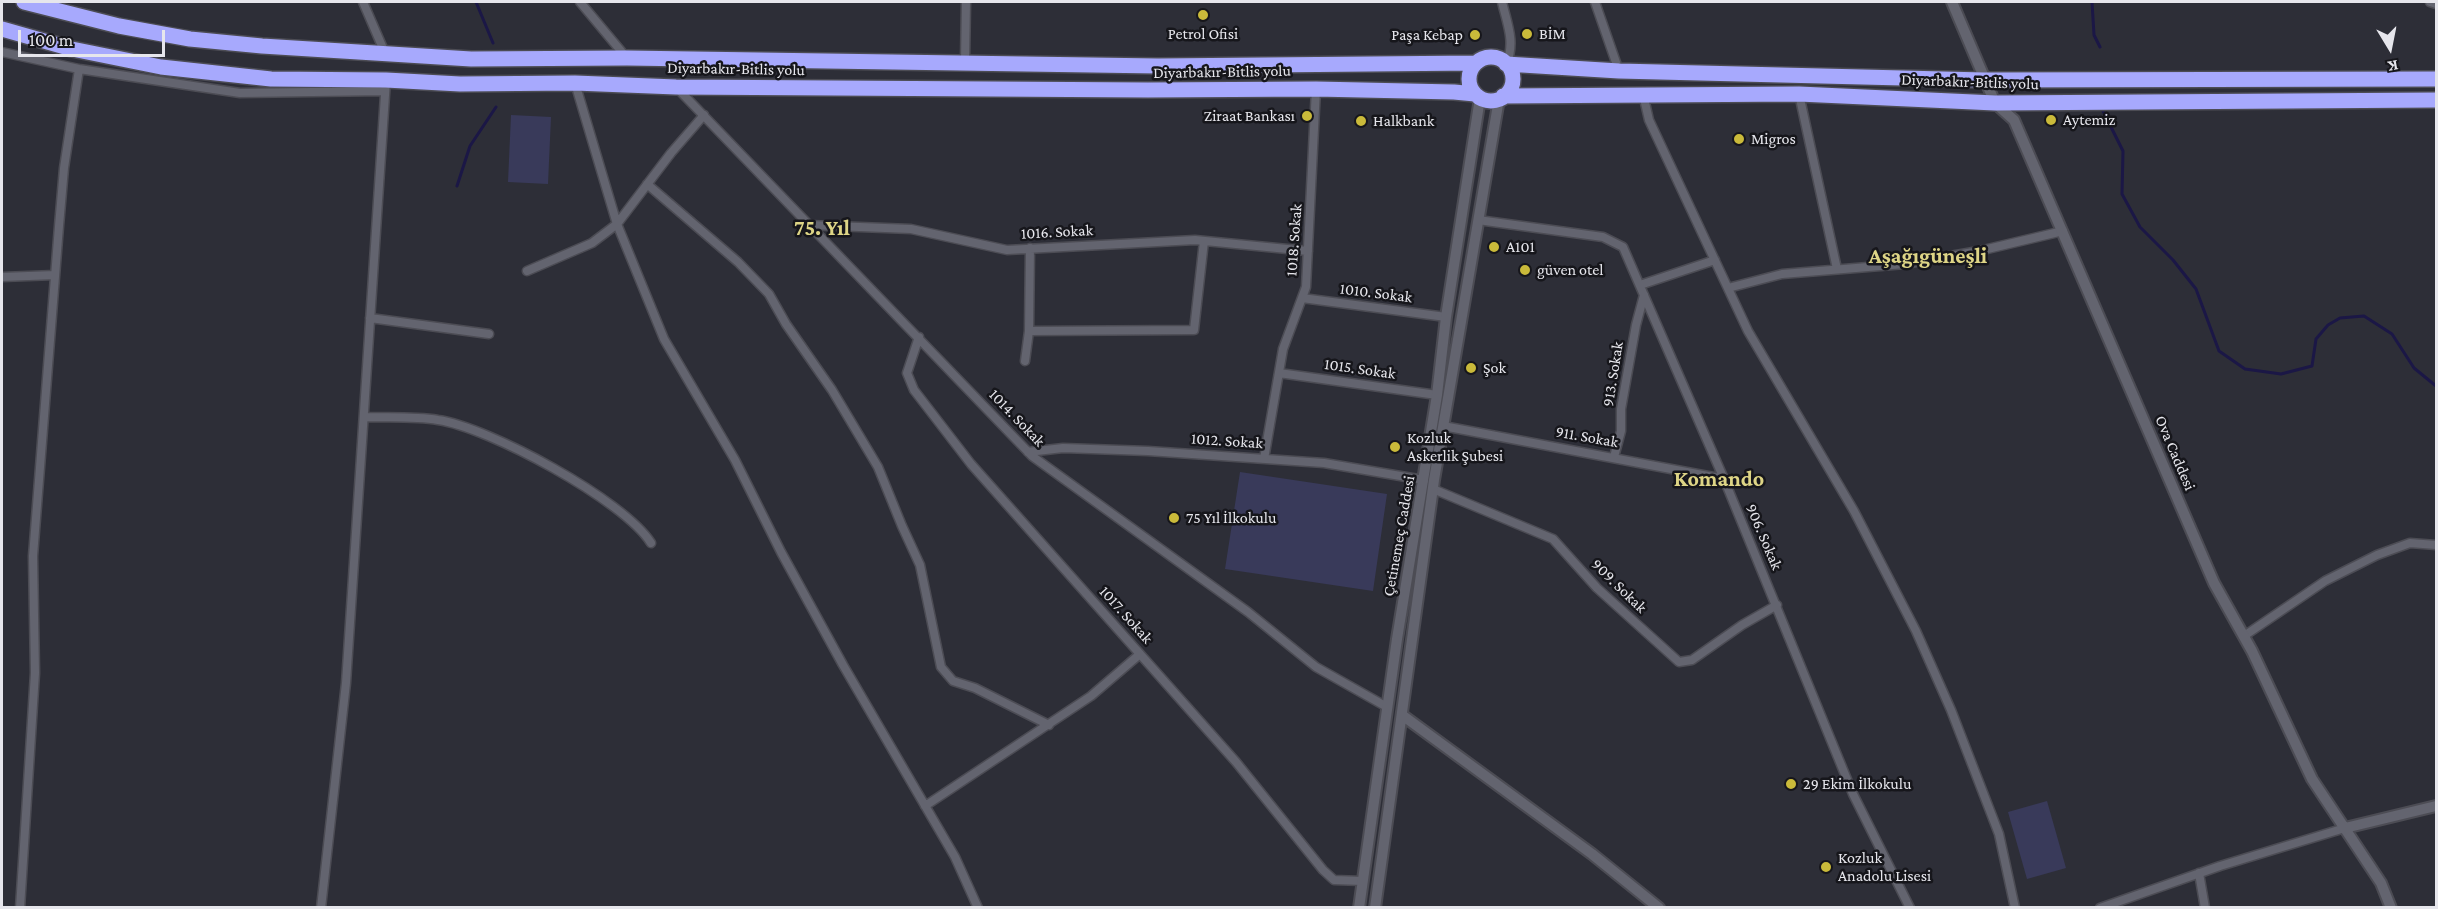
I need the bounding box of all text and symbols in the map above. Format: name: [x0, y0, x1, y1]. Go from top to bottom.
marker: Petrol Ofisi: [1196, 8, 1210, 22]
scale bar: [21, 18, 168, 56]
north arrow: [2360, 18, 2420, 78]
place label: Petrol Ofisi: [1168, 24, 1238, 44]
place label: BİM: [1539, 24, 1566, 44]
place label: Paşa Kebap: [1391, 25, 1463, 45]
marker: BİM: [1520, 27, 1534, 41]
marker: Paşa Kebap: [1468, 28, 1482, 42]
text: 100 m: [29, 30, 73, 50]
text: K: [2387, 57, 2400, 75]
street label: Diyarbakır-Bitlis yolu: [667, 58, 805, 80]
street label: Diyarbakır-Bitlis yolu: [1153, 61, 1291, 83]
street label: Diyarbakır-Bitlis yolu: [1901, 70, 2039, 94]
place label: Ziraat Bankası: [1204, 106, 1295, 126]
marker: Ziraat Bankası: [1300, 109, 1314, 123]
place label: Aytemiz: [2063, 110, 2115, 130]
place label: Halkbank: [1373, 111, 1434, 131]
marker: Aytemiz: [2044, 113, 2058, 127]
marker: Halkbank: [1354, 114, 1368, 128]
place label: Migros: [1751, 129, 1796, 149]
marker: Migros: [1732, 132, 1746, 146]
street label: 1018. Sokak: [1282, 203, 1306, 277]
district label: 75. Yıl: [794, 215, 850, 241]
street label: 1016. Sokak: [1020, 221, 1094, 243]
place label: A101: [1506, 237, 1535, 257]
marker: A101: [1487, 240, 1501, 254]
district label: Aşağıgüneşli: [1869, 243, 1987, 269]
place label: güven otel: [1537, 260, 1603, 280]
marker: güven otel: [1518, 263, 1532, 277]
street label: 1010. Sokak: [1339, 279, 1413, 307]
street label: 913. Sokak: [1598, 340, 1628, 408]
street label: 1015. Sokak: [1323, 355, 1397, 383]
place label: Şok: [1483, 358, 1506, 378]
marker: Şok: [1464, 361, 1478, 375]
street label: 1014. Sokak: [985, 385, 1049, 451]
street label: Ova Caddesi: [2151, 413, 2199, 493]
street label: 911. Sokak: [1554, 422, 1620, 452]
place label: Kozluk Askerlik Şubesi: [1407, 428, 1503, 466]
street label: 1012. Sokak: [1190, 429, 1264, 453]
marker: Kozluk Askerlik Şubesi: [1388, 440, 1402, 454]
district label: Komando: [1674, 466, 1764, 492]
street label: Çetinemeç Caddesi: [1379, 474, 1419, 598]
street label: 906. Sokak: [1742, 501, 1786, 573]
place label: 75 Yıl İlkokulu: [1186, 508, 1276, 528]
marker: 75 Yıl İlkokulu: [1167, 511, 1181, 525]
street label: 909. Sokak: [1587, 555, 1651, 617]
street label: 1017. Sokak: [1095, 582, 1157, 648]
place label: 29 Ekim İlkokulu: [1803, 774, 1911, 794]
marker: 29 Ekim İlkokulu: [1784, 777, 1798, 791]
place label: Kozluk Anadolu Lisesi: [1838, 848, 1931, 886]
marker: Kozluk Anadolu Lisesi: [1819, 860, 1833, 874]

